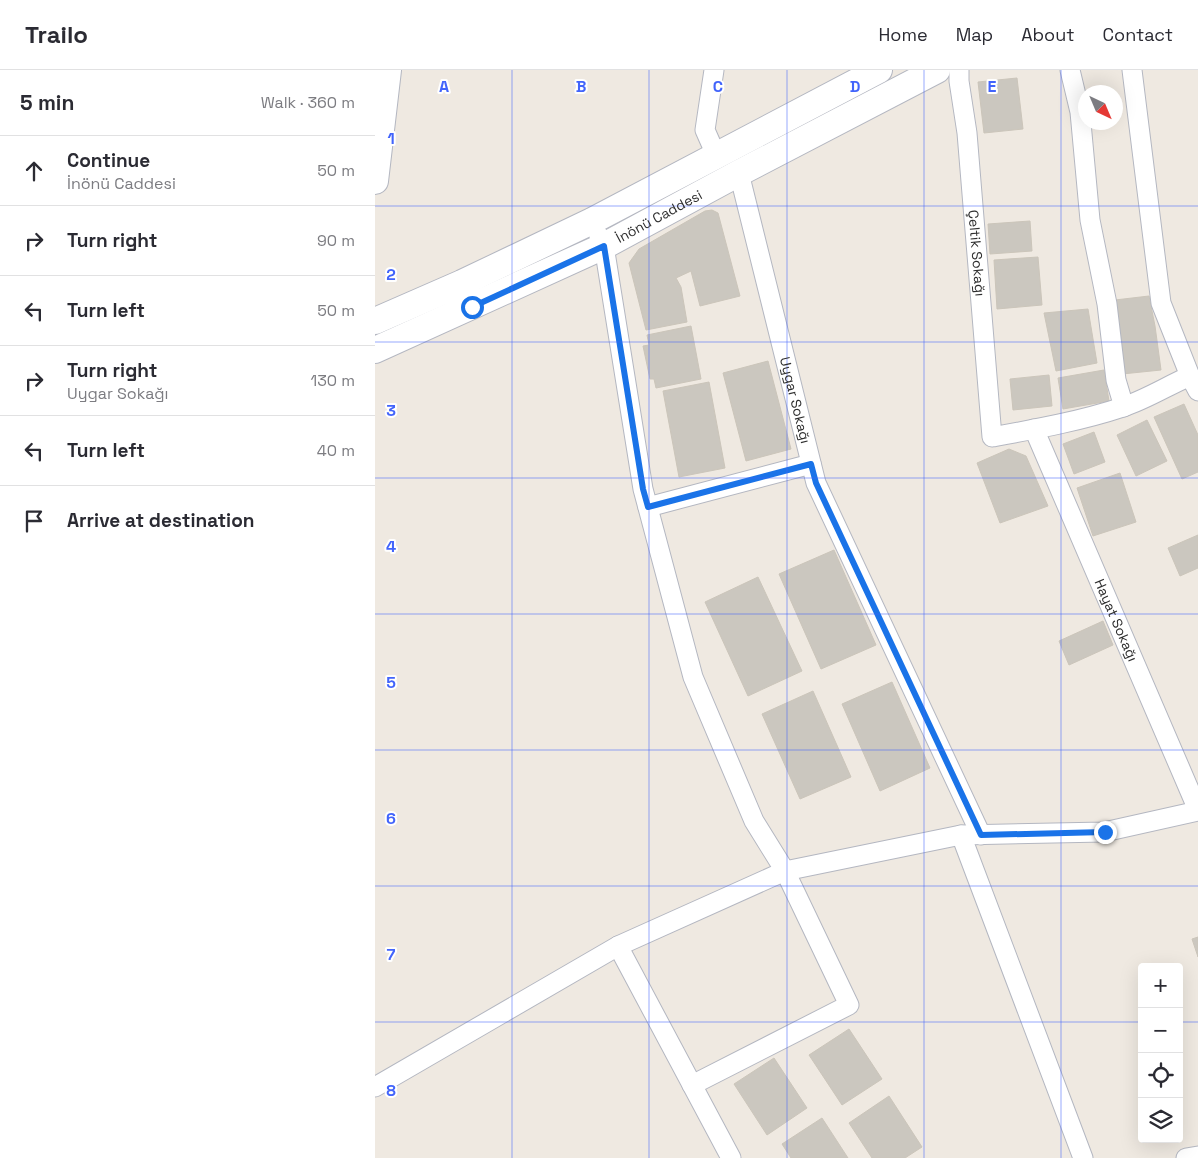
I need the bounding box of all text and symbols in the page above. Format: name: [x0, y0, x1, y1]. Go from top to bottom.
text: Trailo: [25, 19, 88, 50]
text: Home: [879, 23, 928, 46]
text: Map: [956, 23, 993, 46]
text: About: [1021, 23, 1075, 46]
text: Contact: [1103, 23, 1173, 46]
text: A: [439, 76, 449, 97]
text: B: [576, 76, 586, 97]
text: C: [713, 76, 723, 97]
text: D: [850, 76, 860, 97]
text: E: [988, 76, 997, 97]
north arrow: [1078, 85, 1123, 130]
text: 5 min: [20, 89, 74, 116]
text: Walk · 360 m: [261, 92, 355, 113]
text: 1: [387, 128, 395, 149]
text: Continue: [67, 148, 150, 173]
icon: ahead: [20, 157, 48, 185]
text: 50 m: [317, 160, 355, 181]
text: İnönü Caddesi: [67, 173, 176, 194]
street label: İnönü Caddesi: [613, 186, 705, 247]
street label: Çeltik Sokağı: [964, 209, 989, 297]
icon: right: [20, 227, 48, 255]
text: Turn right: [67, 228, 157, 253]
text: 90 m: [317, 230, 355, 251]
text: 2: [386, 264, 396, 285]
route start: [461, 296, 484, 319]
icon: left: [20, 297, 48, 325]
text: Turn left: [67, 298, 145, 323]
text: 50 m: [317, 300, 355, 321]
street label: Uygar Sokağı: [776, 355, 815, 445]
text: Turn right: [67, 358, 157, 383]
icon: right: [20, 367, 48, 395]
text: 130 m: [311, 370, 355, 391]
text: Uygar Sokağı: [67, 383, 168, 404]
text: 3: [386, 400, 396, 421]
icon: left: [20, 437, 48, 465]
text: Turn left: [67, 438, 145, 463]
text: 40 m: [317, 440, 355, 461]
icon: arrive: [20, 507, 48, 535]
text: Arrive at destination: [67, 508, 255, 533]
text: 4: [386, 536, 396, 557]
street label: Hayat Sokağı: [1091, 576, 1142, 664]
text: 5: [386, 672, 396, 693]
text: 6: [386, 808, 396, 829]
route end: [1094, 821, 1117, 844]
text: 7: [387, 944, 396, 965]
map controls: [1138, 963, 1183, 1143]
button: +: [1138, 963, 1183, 1008]
button: −: [1138, 1008, 1183, 1053]
button: locate: [1138, 1053, 1183, 1098]
text: 8: [386, 1080, 396, 1101]
button: layers: [1138, 1098, 1183, 1143]

